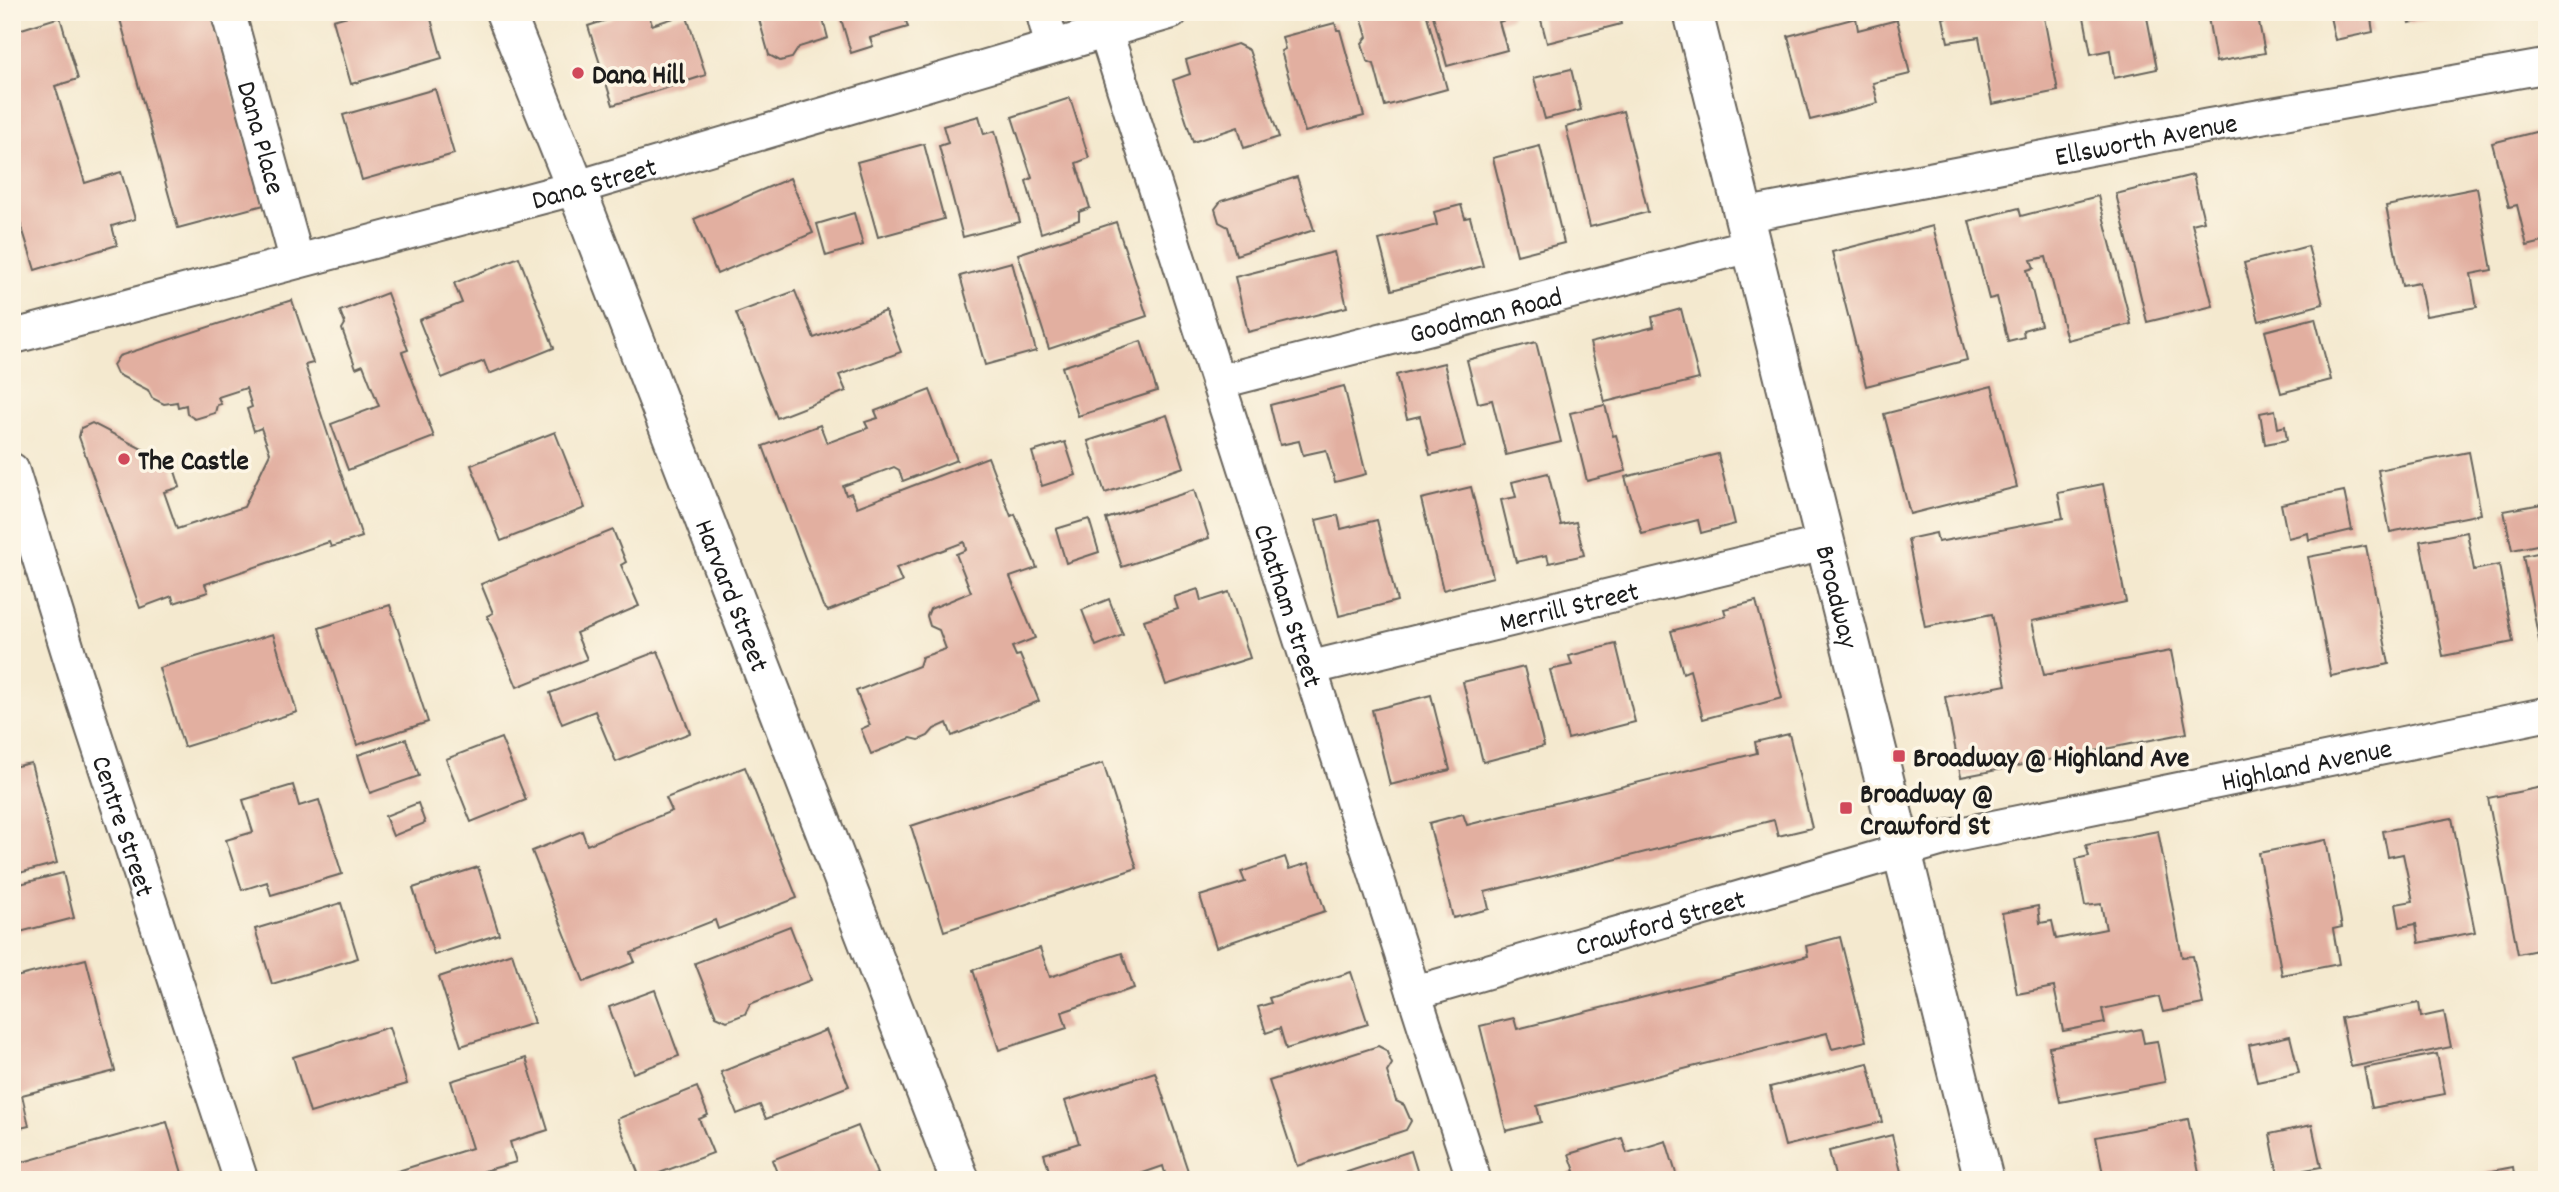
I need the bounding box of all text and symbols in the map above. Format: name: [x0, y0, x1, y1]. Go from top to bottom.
place label: Dana Hill: [592, 58, 685, 98]
marker: Dana Hill: [570, 65, 586, 81]
street label: Dana Place: [223, 77, 293, 200]
street label: Ellsworth Avenue: [2052, 106, 2241, 180]
street label: Dana Street: [528, 150, 662, 224]
street label: Goodman Road: [1406, 280, 1567, 357]
place label: The Castle: [138, 444, 249, 484]
marker: The Castle: [116, 451, 132, 467]
street label: Harvard Street: [681, 514, 777, 679]
street label: Chatham Street: [1240, 520, 1330, 694]
street label: Broadway: [1802, 542, 1866, 654]
street label: Merrill Street: [1496, 574, 1644, 647]
street label: Highland Avenue: [2218, 731, 2396, 805]
place label: Broadway @ Highland Ave: [1913, 741, 2189, 781]
marker: Broadway @ Highland Ave: [1891, 748, 1907, 764]
street label: Centre Street: [78, 751, 162, 903]
place label: Broadway @ Crawford St: [1860, 777, 1994, 849]
marker: Broadway @ Crawford St: [1838, 800, 1854, 816]
street label: Crawford Street: [1571, 882, 1751, 970]

